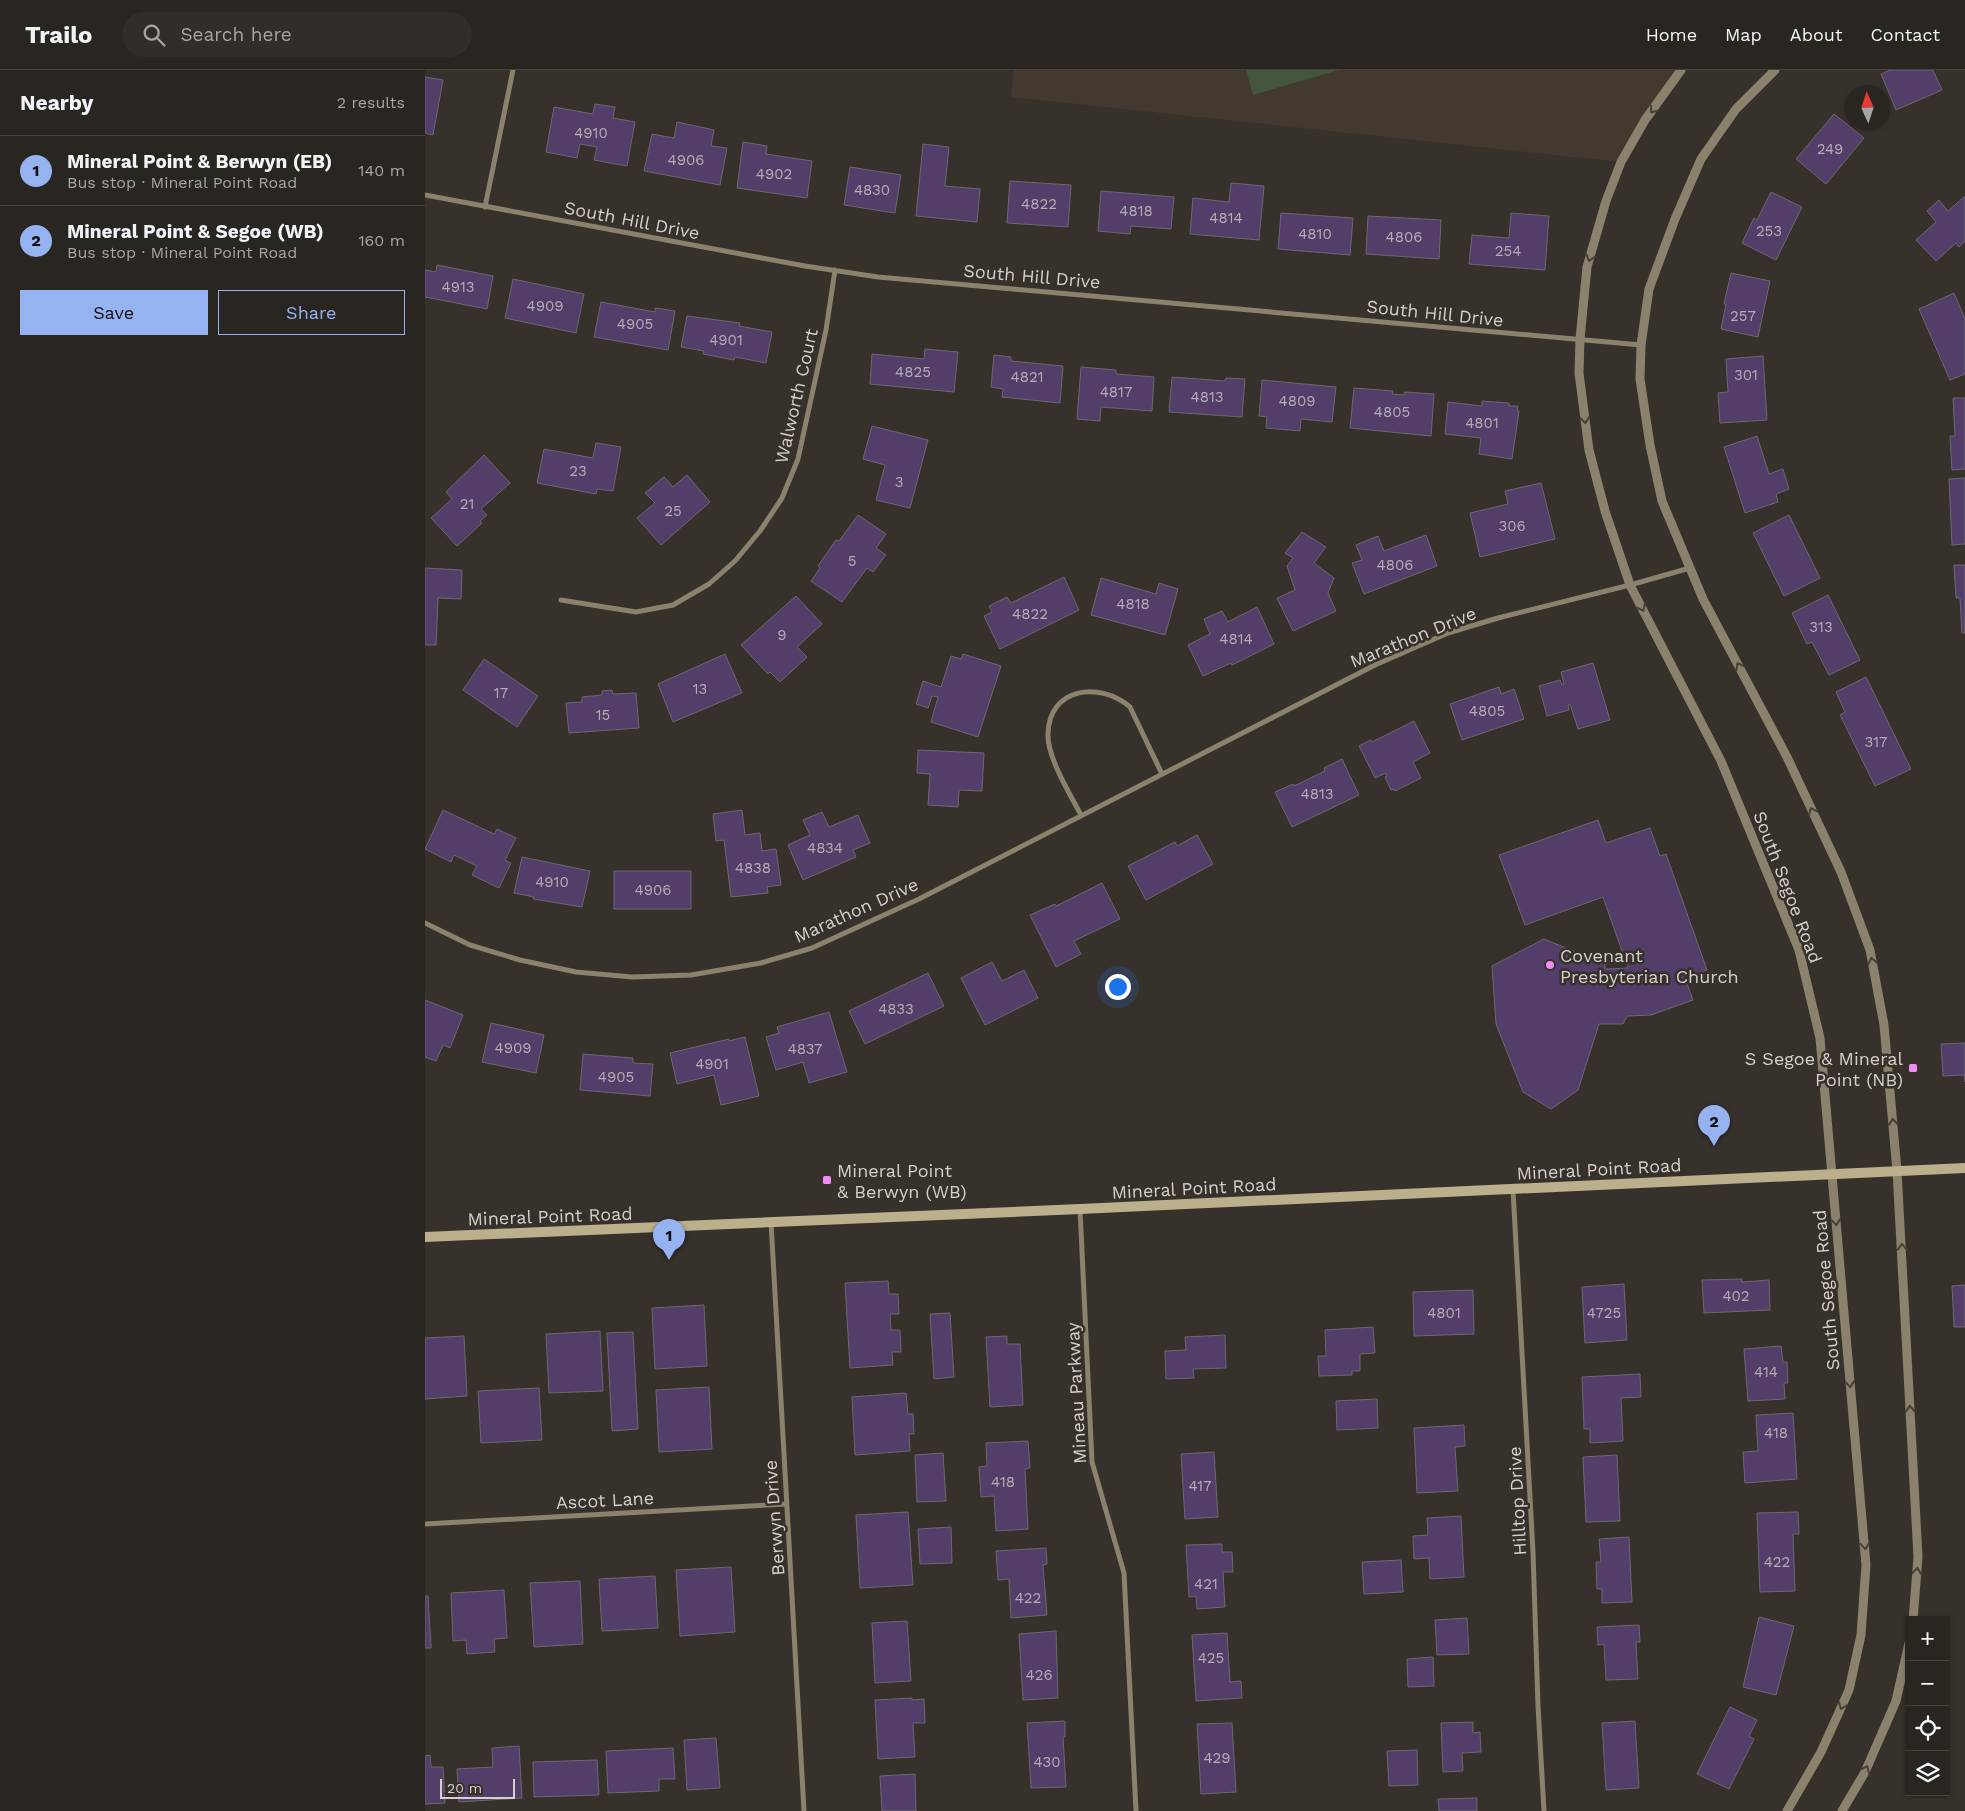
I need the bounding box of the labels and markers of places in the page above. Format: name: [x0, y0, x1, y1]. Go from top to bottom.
place label: Covenant Presbyterian Church: [1560, 945, 1739, 987]
marker: Covenant Presbyterian Church: [1544, 959, 1556, 971]
place label: S Segoe & Mineral Point (NB): [1745, 1048, 1903, 1090]
marker: S Segoe & Mineral Point (NB): [1907, 1062, 1919, 1074]
pin: 2: [1698, 1105, 1730, 1146]
place label: Mineral Point & Berwyn (WB): [837, 1160, 967, 1202]
marker: Mineral Point & Berwyn (WB): [821, 1174, 833, 1186]
pin: 1: [653, 1219, 685, 1260]

